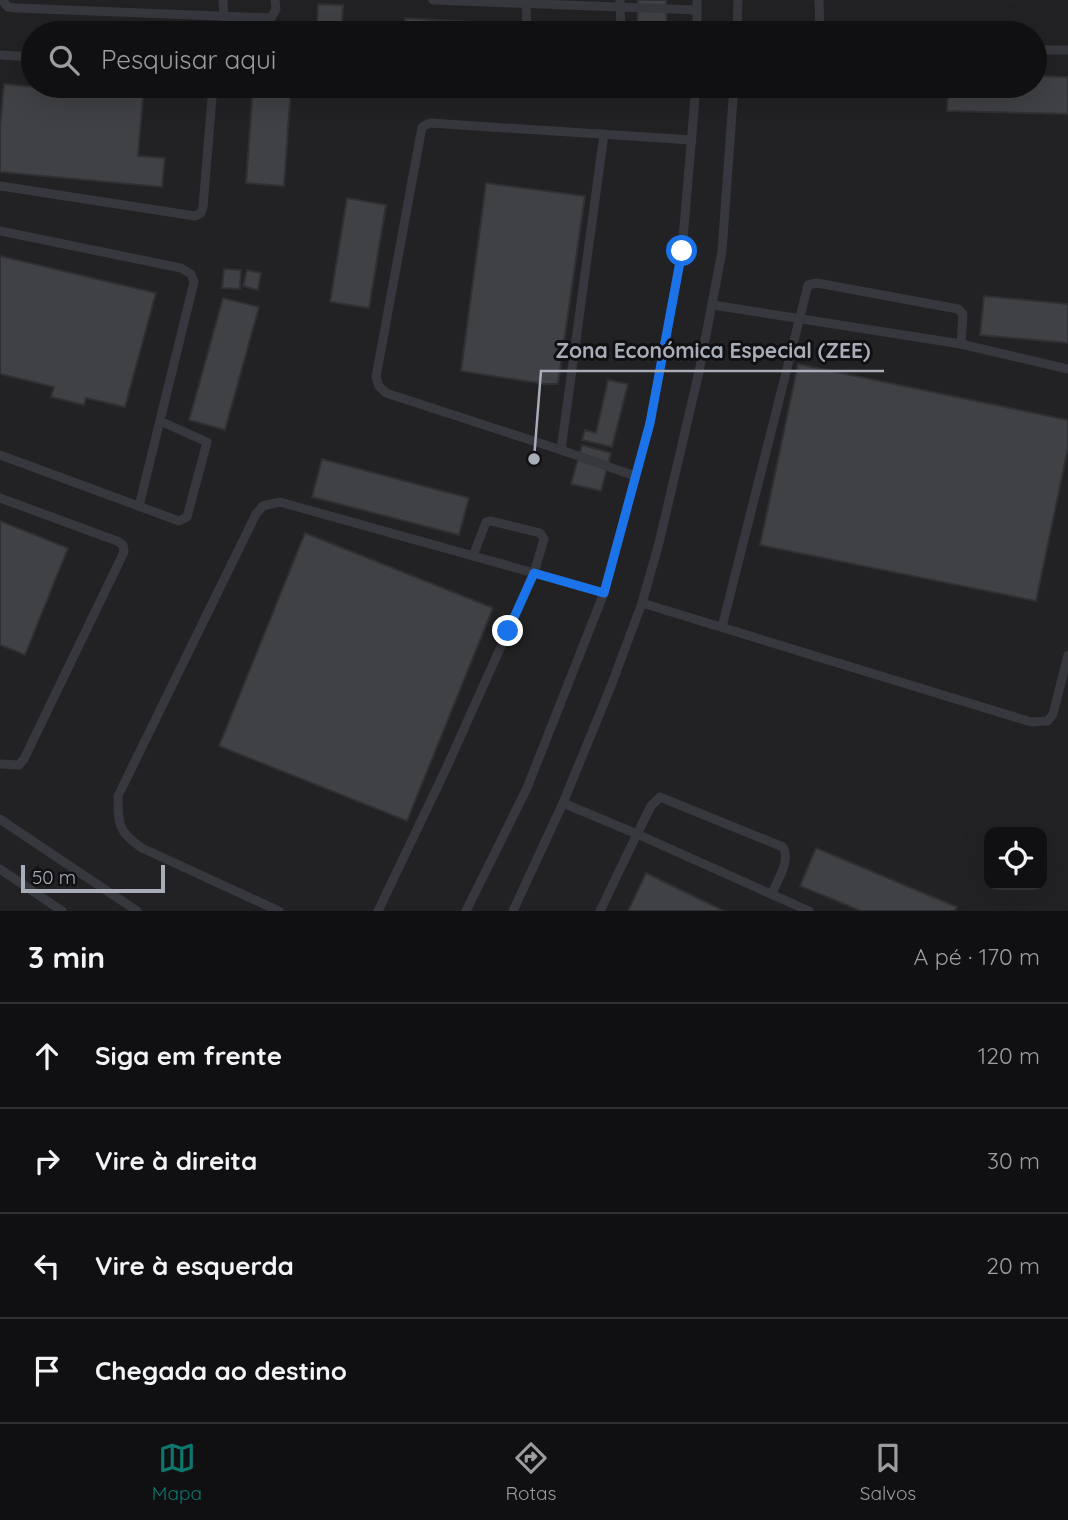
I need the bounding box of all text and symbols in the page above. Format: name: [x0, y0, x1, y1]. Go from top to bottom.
search box: [21, 21, 1047, 98]
icon: search: [45, 41, 83, 79]
text: Pesquisar aqui: [101, 43, 276, 76]
route start: [666, 235, 697, 266]
callout: Zona Económica Especial (ZEE): [541, 329, 884, 371]
text: Zona Económica Especial (ZEE): [556, 337, 871, 363]
route end: [492, 615, 523, 646]
map controls: [984, 827, 1047, 890]
button: locate: [984, 827, 1047, 890]
scale bar: [21, 862, 164, 894]
text: 50 m: [32, 865, 76, 889]
text: 3 min: [28, 938, 105, 976]
text: A pé · 170 m: [914, 942, 1040, 971]
icon: ahead: [28, 1037, 66, 1075]
text: Siga em frente: [95, 1039, 282, 1072]
text: 120 m: [978, 1041, 1040, 1070]
icon: right: [28, 1142, 66, 1180]
text: Vire à direita: [95, 1144, 257, 1177]
text: 30 m: [987, 1146, 1040, 1175]
icon: left: [28, 1247, 66, 1285]
text: Vire à esquerda: [95, 1249, 294, 1282]
text: 20 m: [986, 1251, 1040, 1280]
icon: arrive: [28, 1352, 66, 1390]
text: Chegada ao destino: [95, 1354, 347, 1387]
tab: Mapa: [152, 1439, 202, 1505]
tab: Rotas: [505, 1439, 556, 1505]
tab: Salvos: [860, 1439, 916, 1505]

